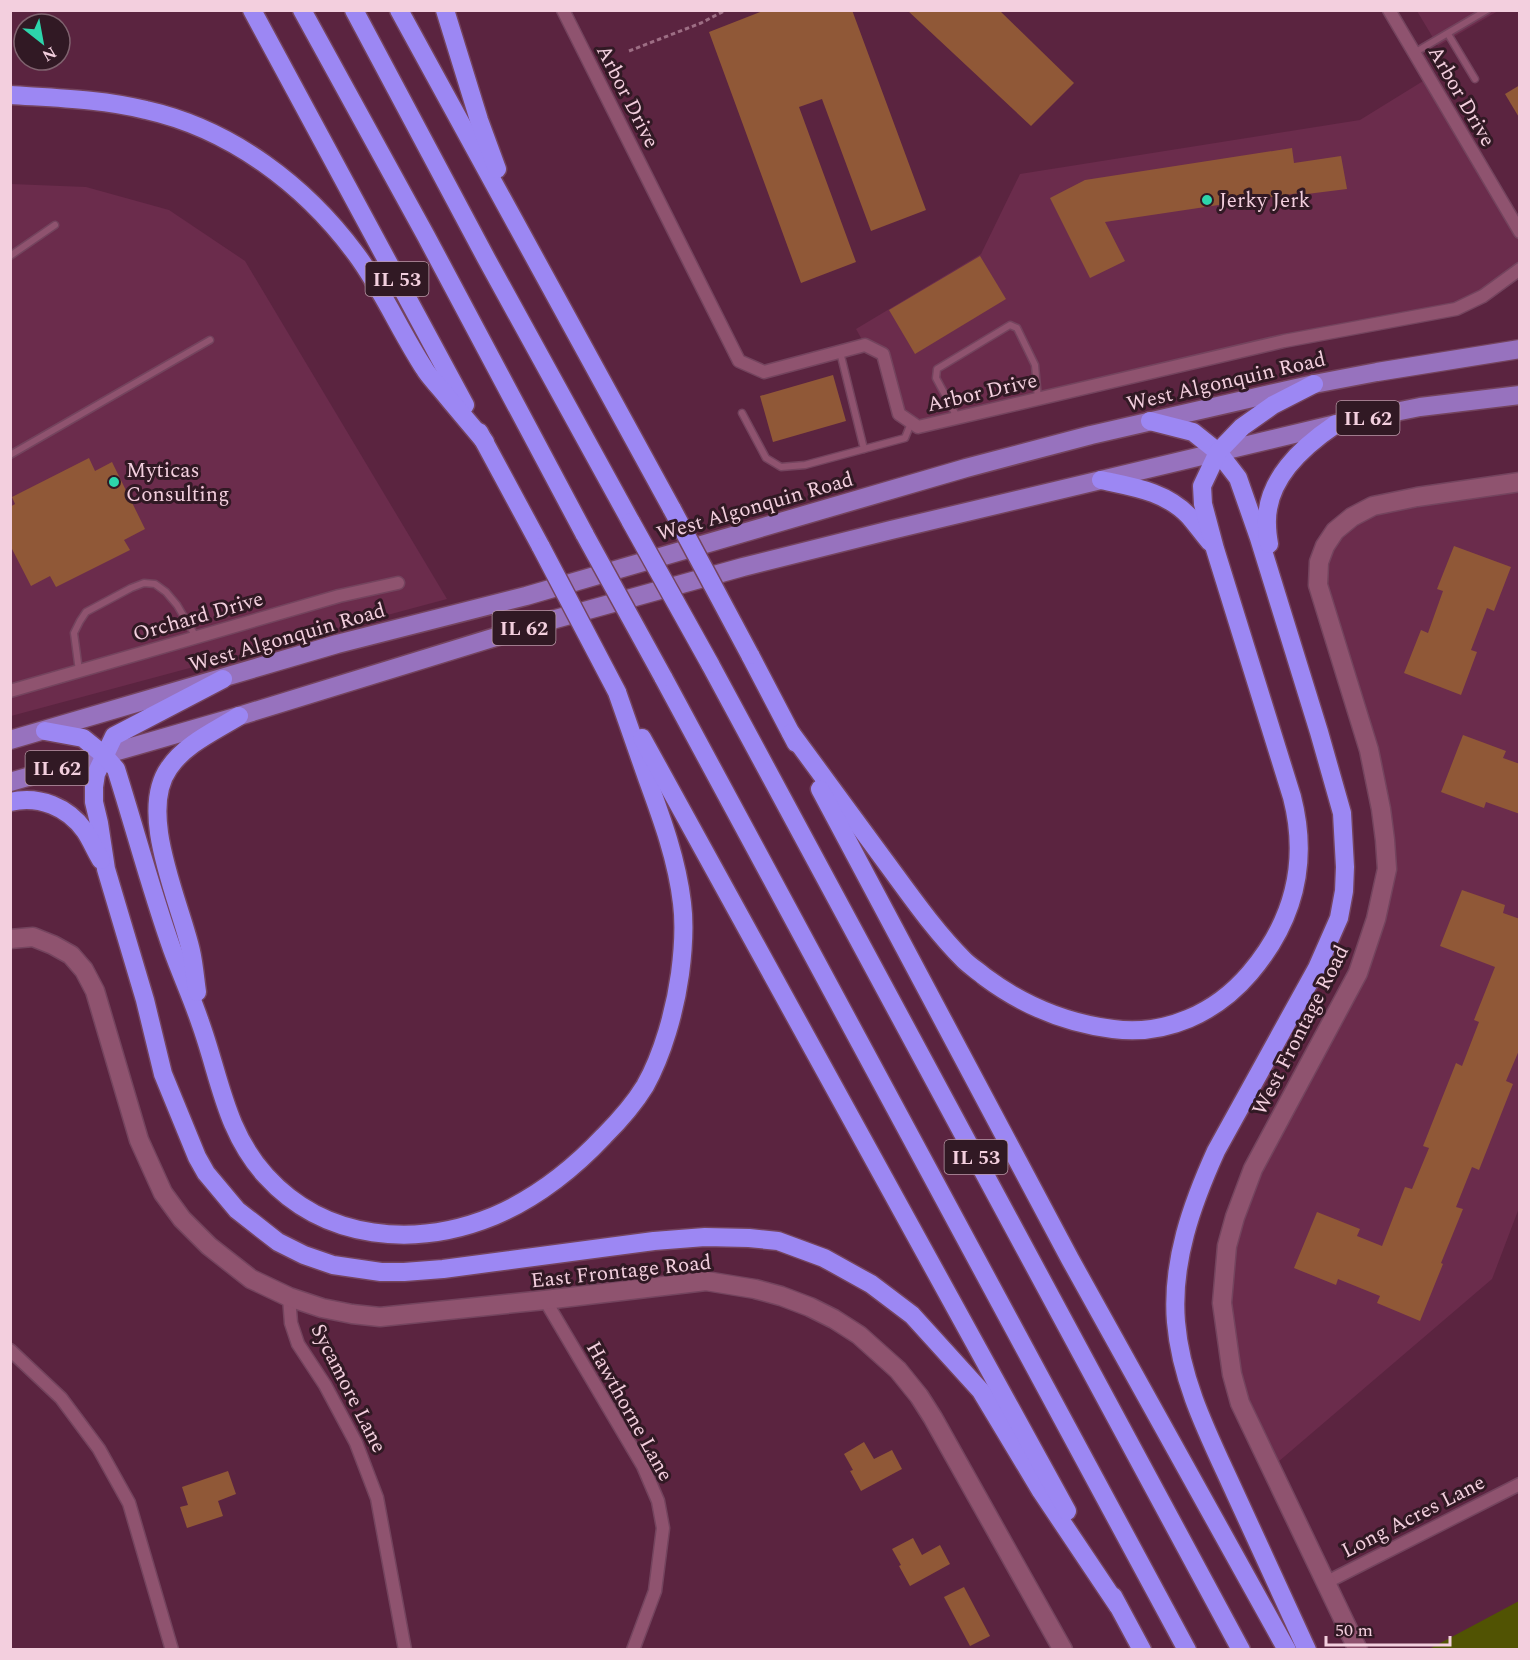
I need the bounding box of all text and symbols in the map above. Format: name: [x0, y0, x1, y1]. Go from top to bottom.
north arrow: [12, 12, 72, 72]
street label: Arbor Drive: [587, 39, 667, 154]
text: N: [37, 40, 61, 68]
street label: Arbor Drive: [1419, 40, 1503, 153]
place label: Jerky Jerk: [1219, 185, 1311, 217]
marker: Jerky Jerk: [1200, 193, 1214, 207]
road number: IL 53: [366, 262, 428, 296]
street label: West Algonquin Road: [1124, 344, 1329, 420]
street label: Arbor Drive: [924, 365, 1041, 421]
road number: IL 62: [1336, 401, 1400, 435]
place label: Myticas Consulting: [126, 455, 229, 511]
street label: West Algonquin Road: [653, 464, 857, 550]
marker: Myticas Consulting: [107, 475, 121, 489]
street label: Orchard Drive: [129, 583, 267, 651]
street label: West Algonquin Road: [185, 595, 389, 681]
road number: IL 62: [492, 611, 556, 645]
road number: IL 62: [26, 751, 88, 785]
street label: West Frontage Road: [1244, 940, 1358, 1121]
road number: IL 53: [944, 1140, 1008, 1174]
street label: East Frontage Road: [529, 1247, 713, 1297]
street label: Sycamore Lane: [302, 1318, 394, 1459]
street label: Hawthorne Lane: [577, 1336, 681, 1487]
street label: Long Acres Lane: [1336, 1467, 1491, 1567]
scale bar: [1326, 1609, 1450, 1647]
text: 50 m: [1335, 1617, 1373, 1644]

